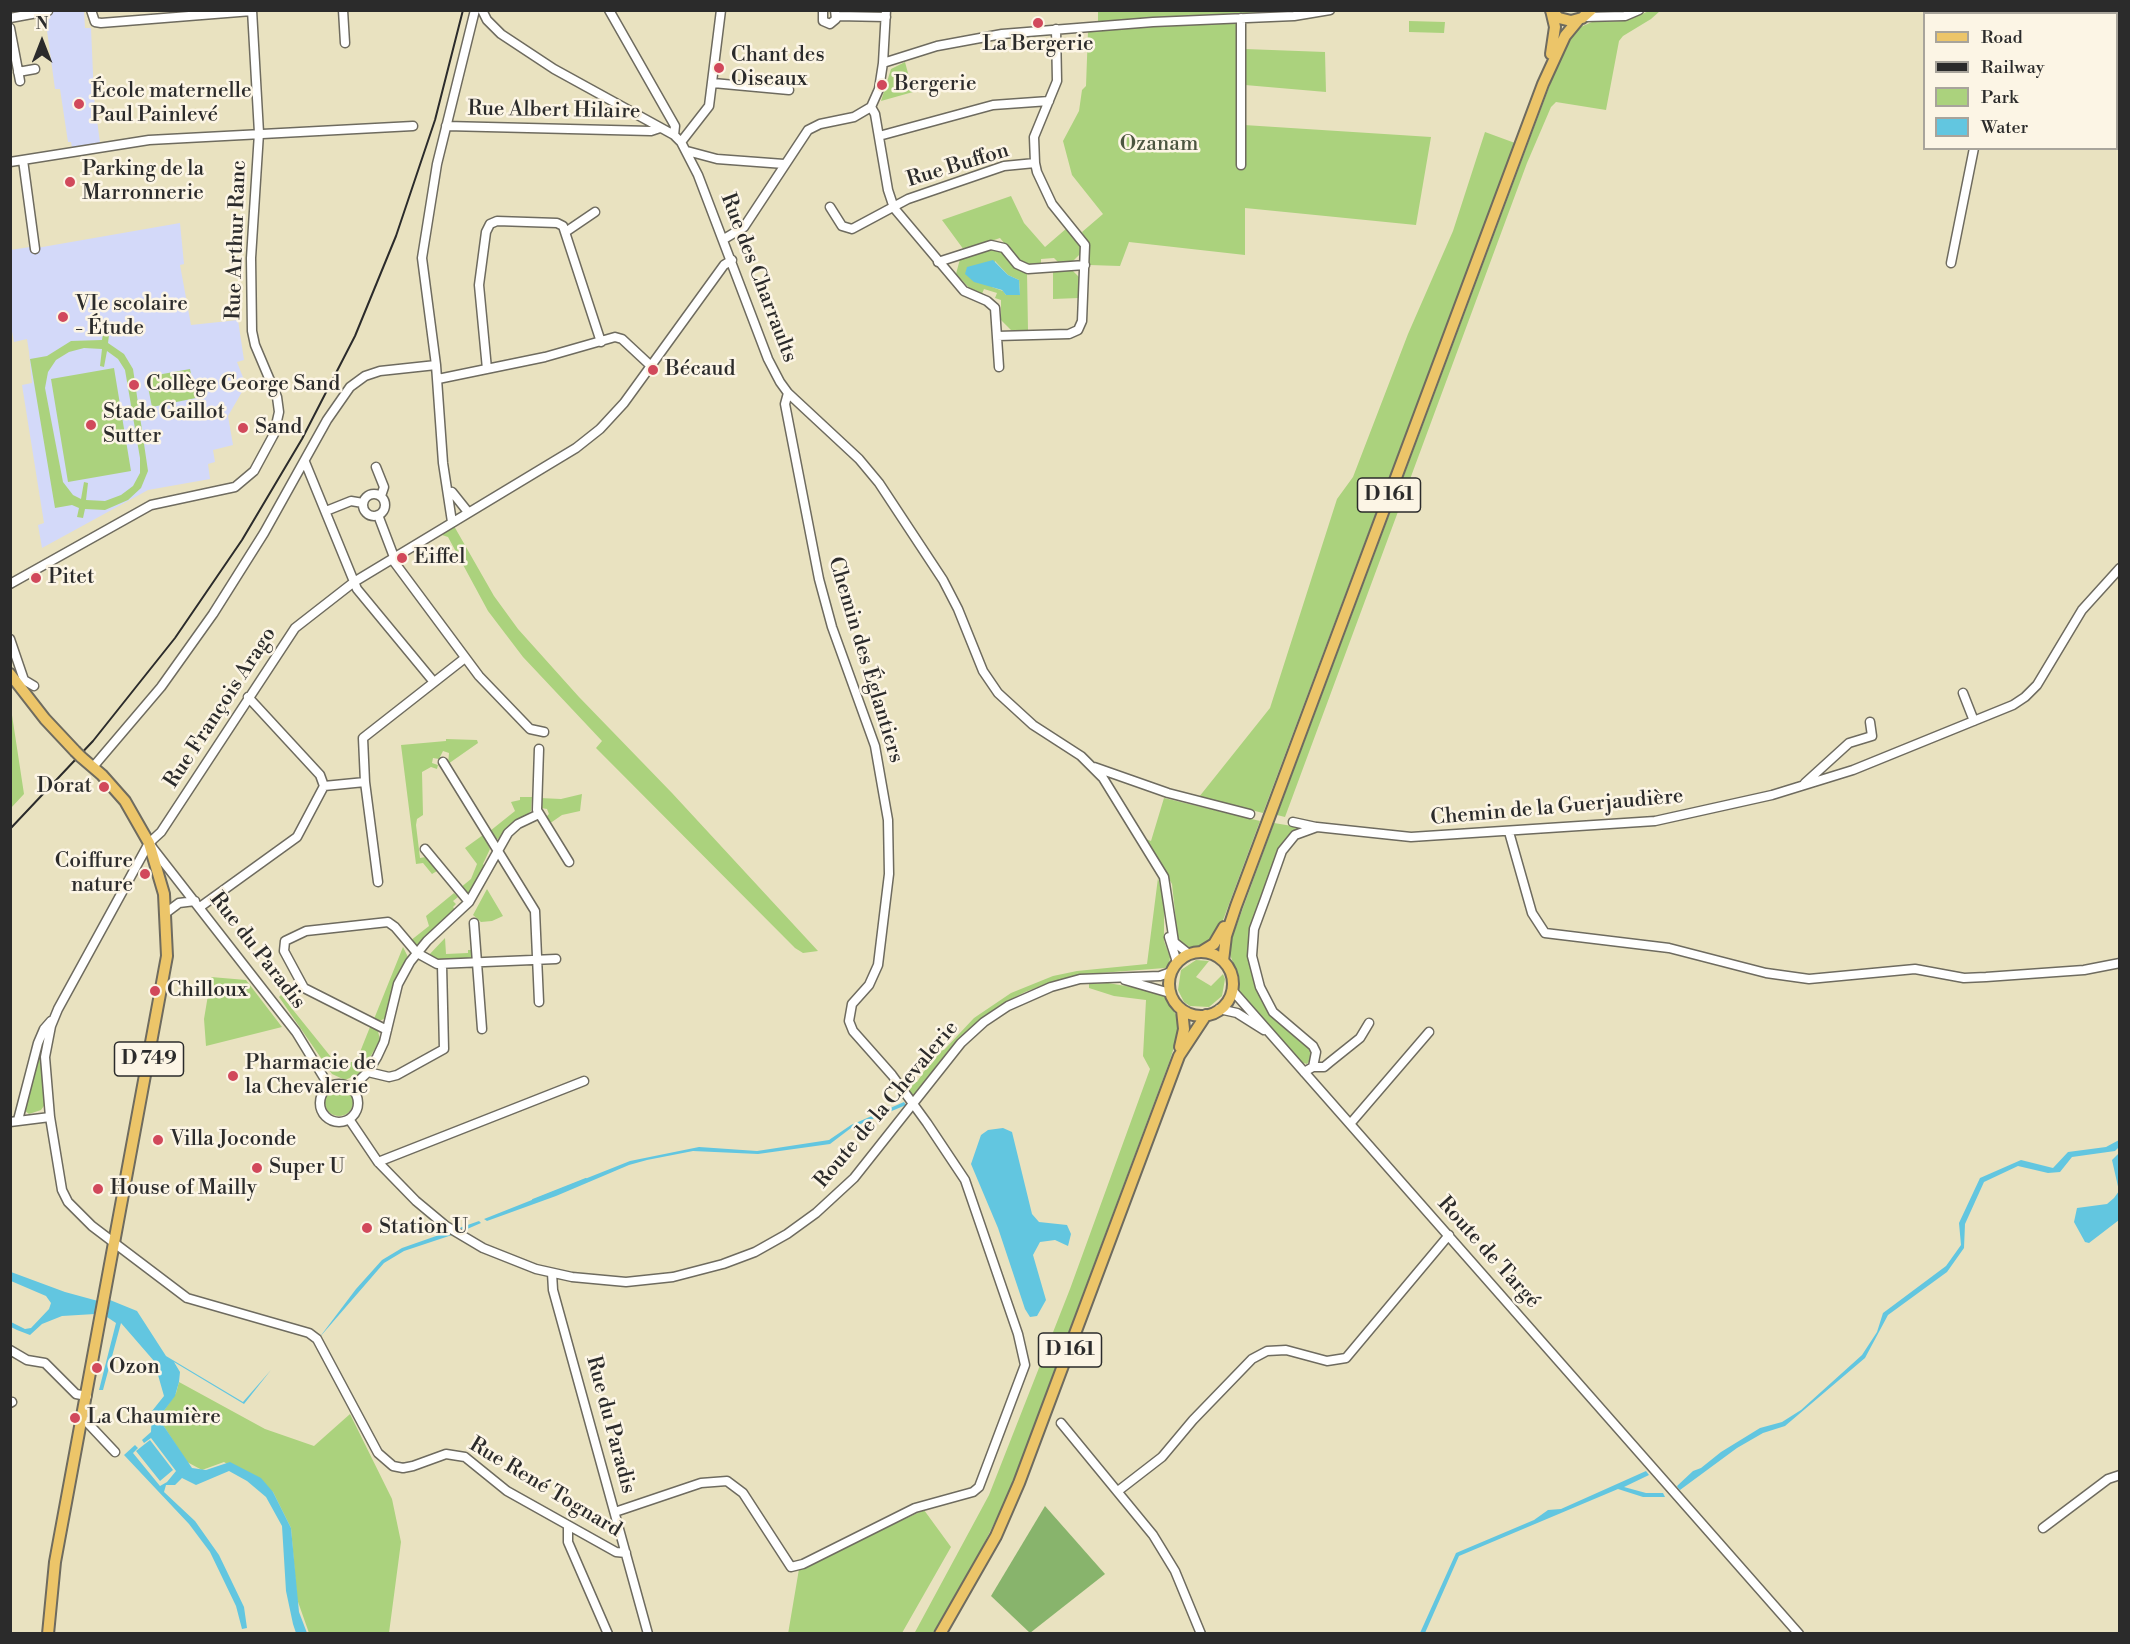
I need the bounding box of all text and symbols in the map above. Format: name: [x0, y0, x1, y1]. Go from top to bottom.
north arrow: [12, 12, 72, 72]
legend: [1923, 12, 2118, 150]
text: N: [36, 14, 48, 34]
marker: La Bergerie: [1031, 16, 1045, 30]
text: Road: [1981, 26, 2023, 49]
place label: La Bergerie: [982, 32, 1094, 58]
place label: Chant des Oiseaux: [731, 43, 825, 93]
text: Railway: [1981, 56, 2044, 79]
marker: Chant des Oiseaux: [712, 61, 726, 75]
place label: Bergerie: [894, 72, 977, 98]
marker: Bergerie: [875, 78, 889, 92]
place label: École maternelle Paul Painlevé: [91, 79, 252, 129]
text: Park: [1981, 86, 2018, 109]
marker: École maternelle Paul Painlevé: [72, 97, 86, 111]
street label: Rue Albert Hilaire: [467, 97, 641, 125]
text: Water: [1981, 116, 2028, 139]
park label: Ozanam: [1120, 132, 1198, 158]
street label: Rue Buffon: [904, 139, 1012, 193]
place label: Parking de la Marronnerie: [82, 157, 204, 207]
street label: Rue Arthur Ranc: [222, 160, 252, 320]
marker: Parking de la Marronnerie: [63, 175, 77, 189]
street label: Rue des Charraults: [714, 190, 802, 366]
place label: VIe scolaire - Étude: [75, 292, 188, 342]
marker: VIe scolaire - Étude: [56, 310, 70, 324]
place label: Bécaud: [665, 357, 735, 383]
marker: Bécaud: [646, 363, 660, 377]
place label: Collège George Sand: [146, 372, 340, 398]
marker: Collège George Sand: [127, 378, 141, 392]
place label: Stade Gaillot Sutter: [103, 400, 225, 450]
place label: Sand: [255, 415, 302, 441]
marker: Stade Gaillot Sutter: [84, 418, 98, 432]
marker: Sand: [236, 421, 250, 435]
road number: D 161: [1358, 478, 1420, 512]
place label: Eiffel: [414, 545, 465, 571]
marker: Eiffel: [395, 551, 409, 565]
street label: Chemin des Églantiers: [822, 554, 908, 766]
place label: Pitet: [48, 565, 94, 591]
marker: Pitet: [29, 571, 43, 585]
street label: Rue François Arago: [160, 623, 282, 793]
place label: Dorat: [37, 774, 92, 800]
marker: Dorat: [97, 780, 111, 794]
street label: Chemin de la Guerjaudière: [1429, 784, 1685, 832]
place label: Coiffure nature: [55, 849, 133, 899]
marker: Coiffure nature: [138, 867, 152, 881]
street label: Rue du Paradis: [204, 888, 310, 1014]
place label: Chilloux: [167, 978, 248, 1004]
marker: Chilloux: [148, 984, 162, 998]
street label: Route de la Chevalerie: [810, 1016, 964, 1194]
road number: D 749: [114, 1042, 184, 1076]
place label: Pharmacie de la Chevalerie: [245, 1051, 376, 1101]
marker: Pharmacie de la Chevalerie: [226, 1069, 240, 1083]
place label: Villa Joconde: [170, 1127, 296, 1153]
marker: Villa Joconde: [151, 1133, 165, 1147]
place label: Super U: [269, 1155, 345, 1181]
marker: Super U: [250, 1161, 264, 1175]
place label: House of Mailly: [110, 1176, 257, 1202]
marker: House of Mailly: [91, 1182, 105, 1196]
street label: Route de Targé: [1431, 1192, 1545, 1314]
place label: Station U: [379, 1215, 468, 1241]
marker: Station U: [360, 1221, 374, 1235]
road number: D 161: [1038, 1333, 1102, 1367]
street label: Rue du Paradis: [580, 1354, 640, 1496]
place label: Ozon: [109, 1355, 160, 1381]
marker: Ozon: [90, 1361, 104, 1375]
place label: La Chaumière: [87, 1405, 221, 1431]
marker: La Chaumière: [68, 1411, 82, 1425]
street label: Rue René Tognard: [464, 1433, 626, 1543]

